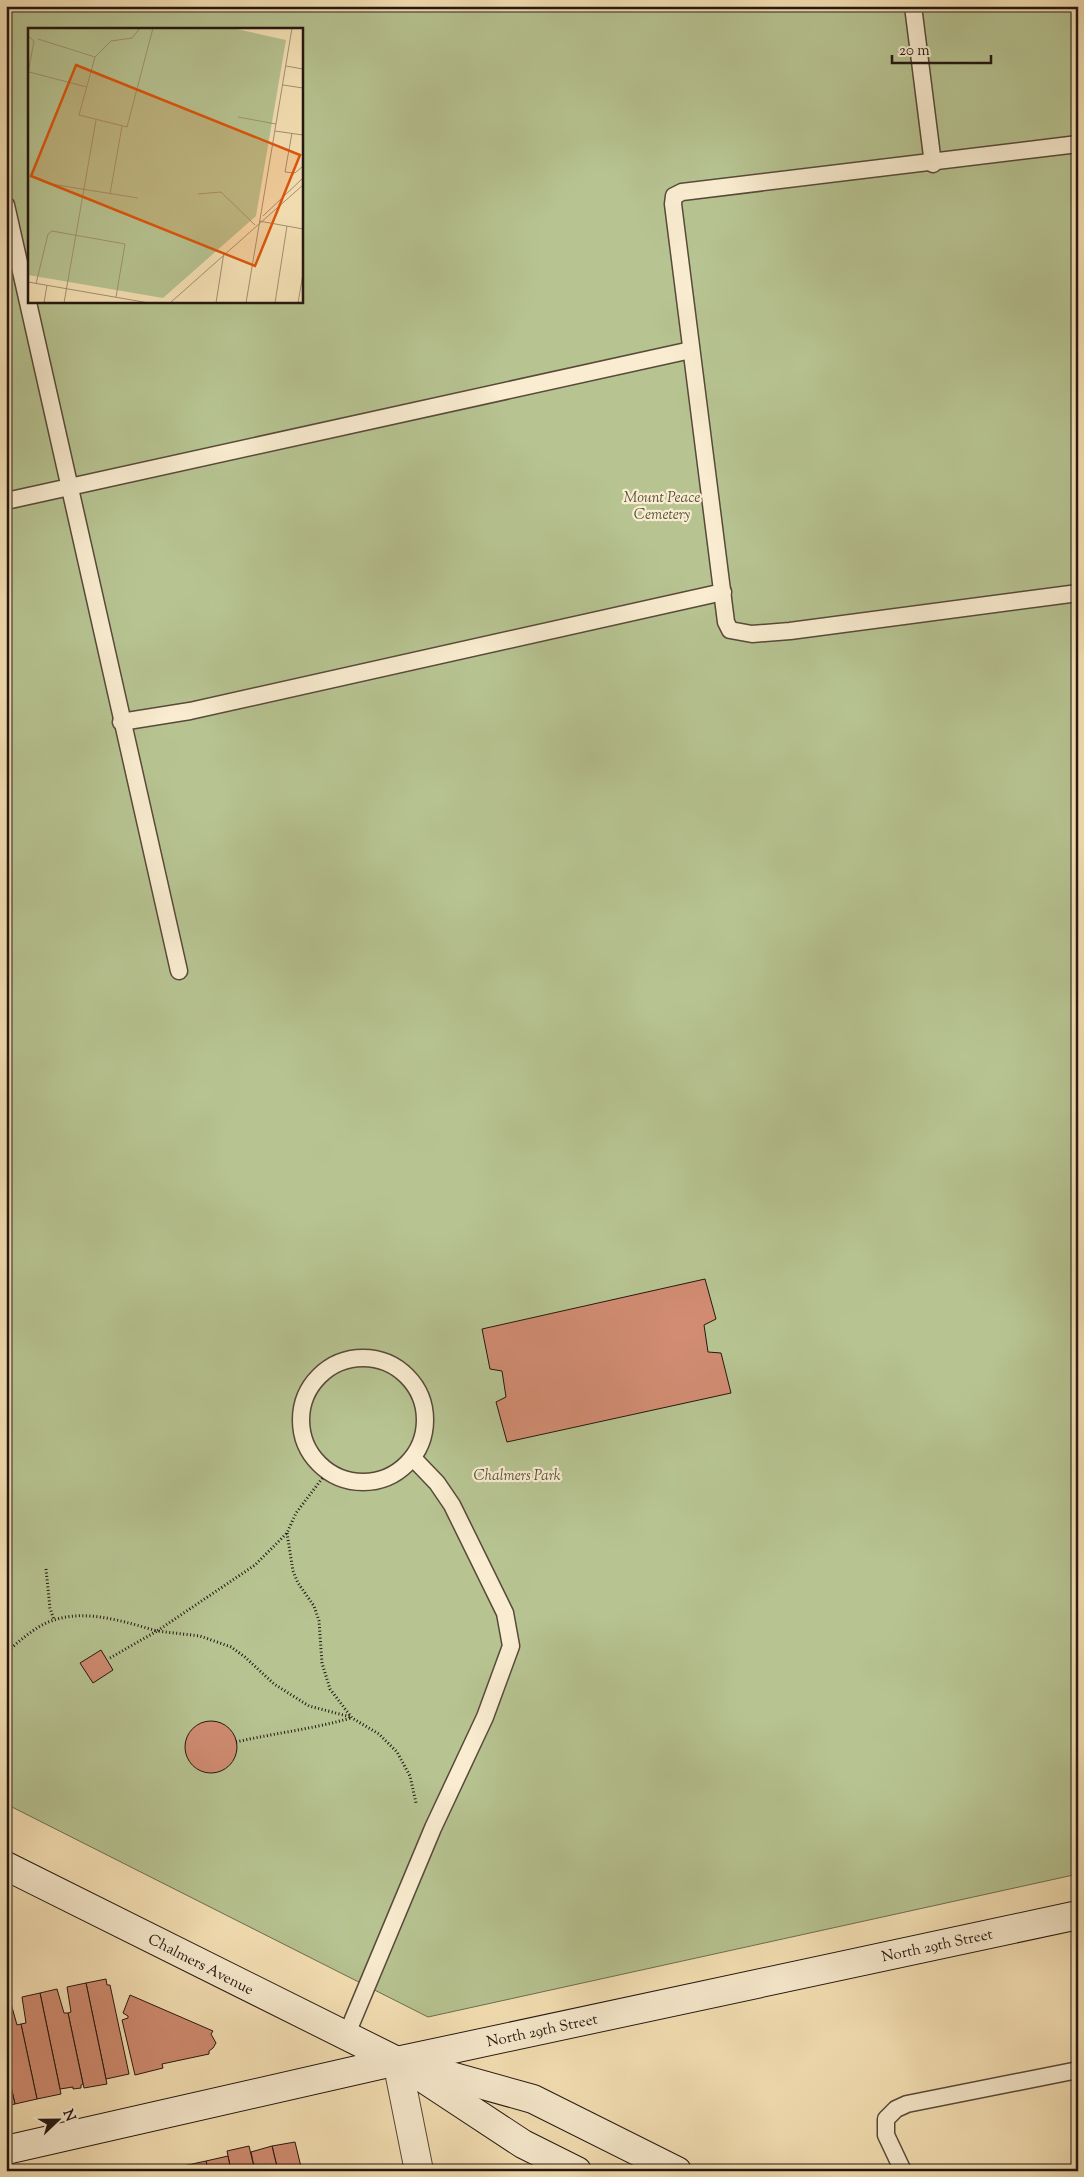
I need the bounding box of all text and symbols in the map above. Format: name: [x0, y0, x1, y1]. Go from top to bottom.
inset map: [28, 28, 302, 302]
scale bar: [892, 32, 990, 64]
text: 20 m: [899, 41, 930, 62]
park label: Mount Peace Cemetery: [624, 488, 700, 526]
park label: Chalmers Park: [474, 1466, 561, 1487]
street label: North 29th Street: [880, 1924, 995, 1968]
street label: Chalmers Avenue: [144, 1930, 257, 2001]
street label: North 29th Street: [485, 2009, 600, 2053]
north arrow: [32, 2094, 82, 2144]
text: N: [57, 2107, 80, 2125]

